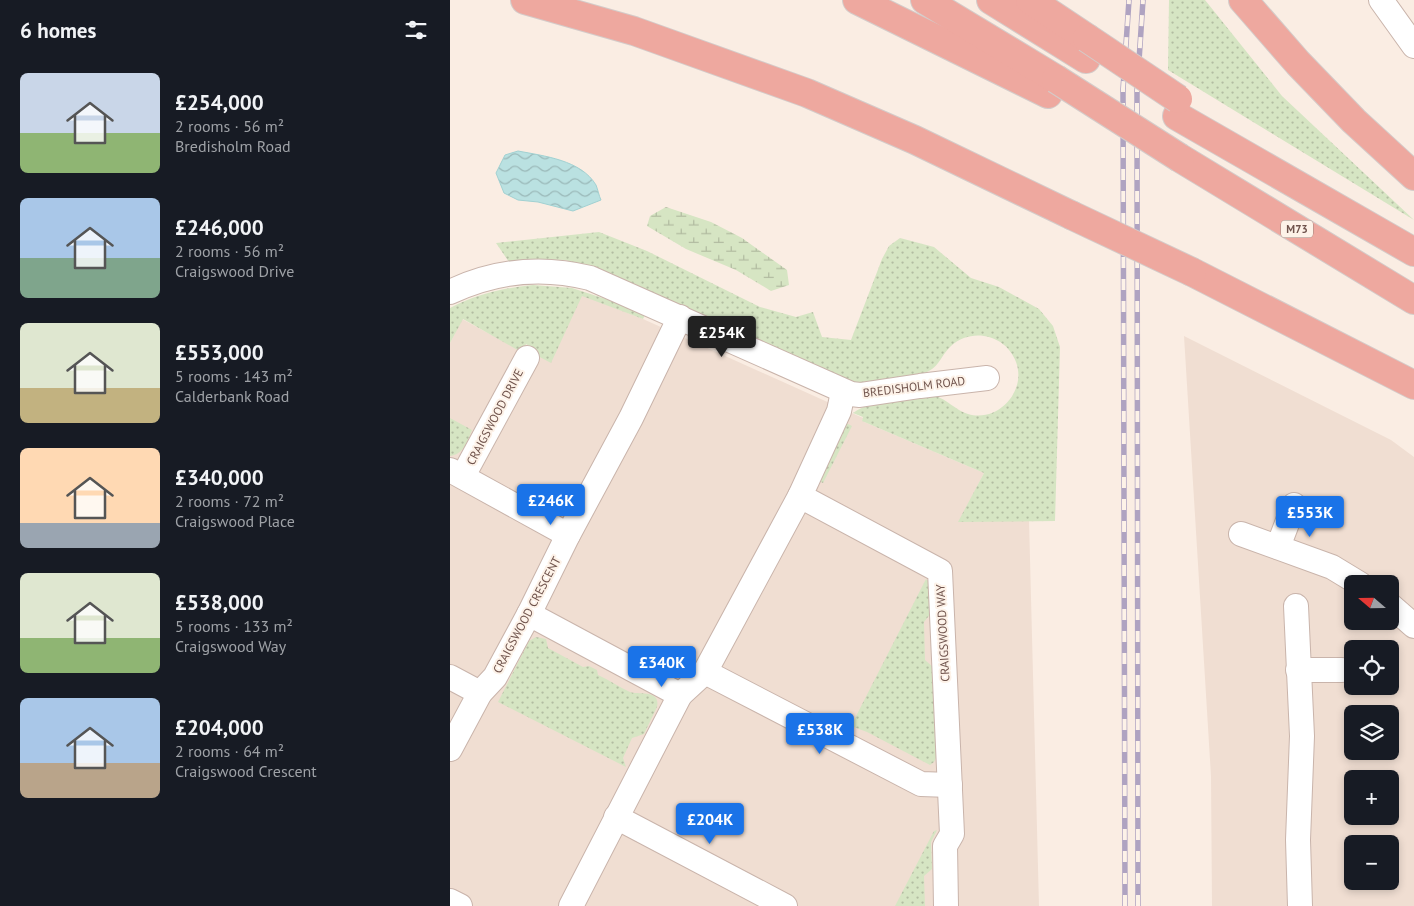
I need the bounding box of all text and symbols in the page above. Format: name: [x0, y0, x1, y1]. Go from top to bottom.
icon: filters: [402, 16, 430, 44]
text: 6 homes: [20, 17, 96, 44]
text: £254,000: [175, 89, 264, 116]
icon: home: [60, 93, 120, 153]
text: 2 rooms · 56 m²: [175, 116, 284, 136]
text: Bredisholm Road: [175, 136, 291, 156]
text: £246,000: [175, 214, 264, 241]
icon: home: [60, 218, 120, 278]
road number: M73: [1281, 220, 1313, 238]
text: 2 rooms · 56 m²: [175, 241, 284, 261]
text: Craigswood Drive: [175, 261, 294, 281]
pin: £254K: [687, 316, 757, 358]
text: £254K: [699, 322, 745, 342]
text: £553,000: [175, 339, 264, 366]
icon: home: [60, 343, 120, 403]
text: 5 rooms · 143 m²: [175, 366, 293, 386]
street label: CRAIGSWOOD DRIVE: [463, 366, 526, 467]
street label: BREDISHOLM ROAD: [862, 373, 966, 400]
text: Calderbank Road: [175, 386, 289, 406]
text: £340,000: [175, 464, 264, 491]
icon: home: [60, 468, 120, 528]
pin: £246K: [516, 484, 586, 526]
text: £246K: [528, 490, 574, 510]
text: 2 rooms · 72 m²: [175, 491, 284, 511]
pin: £553K: [1275, 496, 1345, 538]
text: £553K: [1287, 502, 1333, 522]
text: Craigswood Place: [175, 511, 295, 531]
street label: CRAIGSWOOD CRESCENT: [489, 554, 564, 676]
north arrow: [1344, 575, 1399, 630]
map controls: [1344, 575, 1399, 890]
street label: CRAIGSWOOD WAY: [932, 584, 953, 682]
text: £538,000: [175, 589, 264, 616]
icon: home: [60, 593, 120, 653]
text: 5 rooms · 133 m²: [175, 616, 293, 636]
text: Craigswood Way: [175, 636, 286, 656]
button: locate: [1344, 640, 1399, 695]
pin: £340K: [627, 646, 697, 688]
text: £340K: [639, 652, 685, 672]
button: layers: [1344, 705, 1399, 760]
pin: £538K: [785, 712, 855, 755]
text: £204,000: [175, 714, 264, 741]
icon: home: [60, 718, 120, 778]
text: £538K: [797, 719, 843, 739]
text: 2 rooms · 64 m²: [175, 741, 284, 761]
text: Craigswood Crescent: [175, 761, 317, 781]
button: +: [1344, 770, 1399, 825]
pin: £204K: [675, 802, 745, 845]
text: £204K: [687, 809, 733, 829]
button: −: [1344, 835, 1399, 890]

